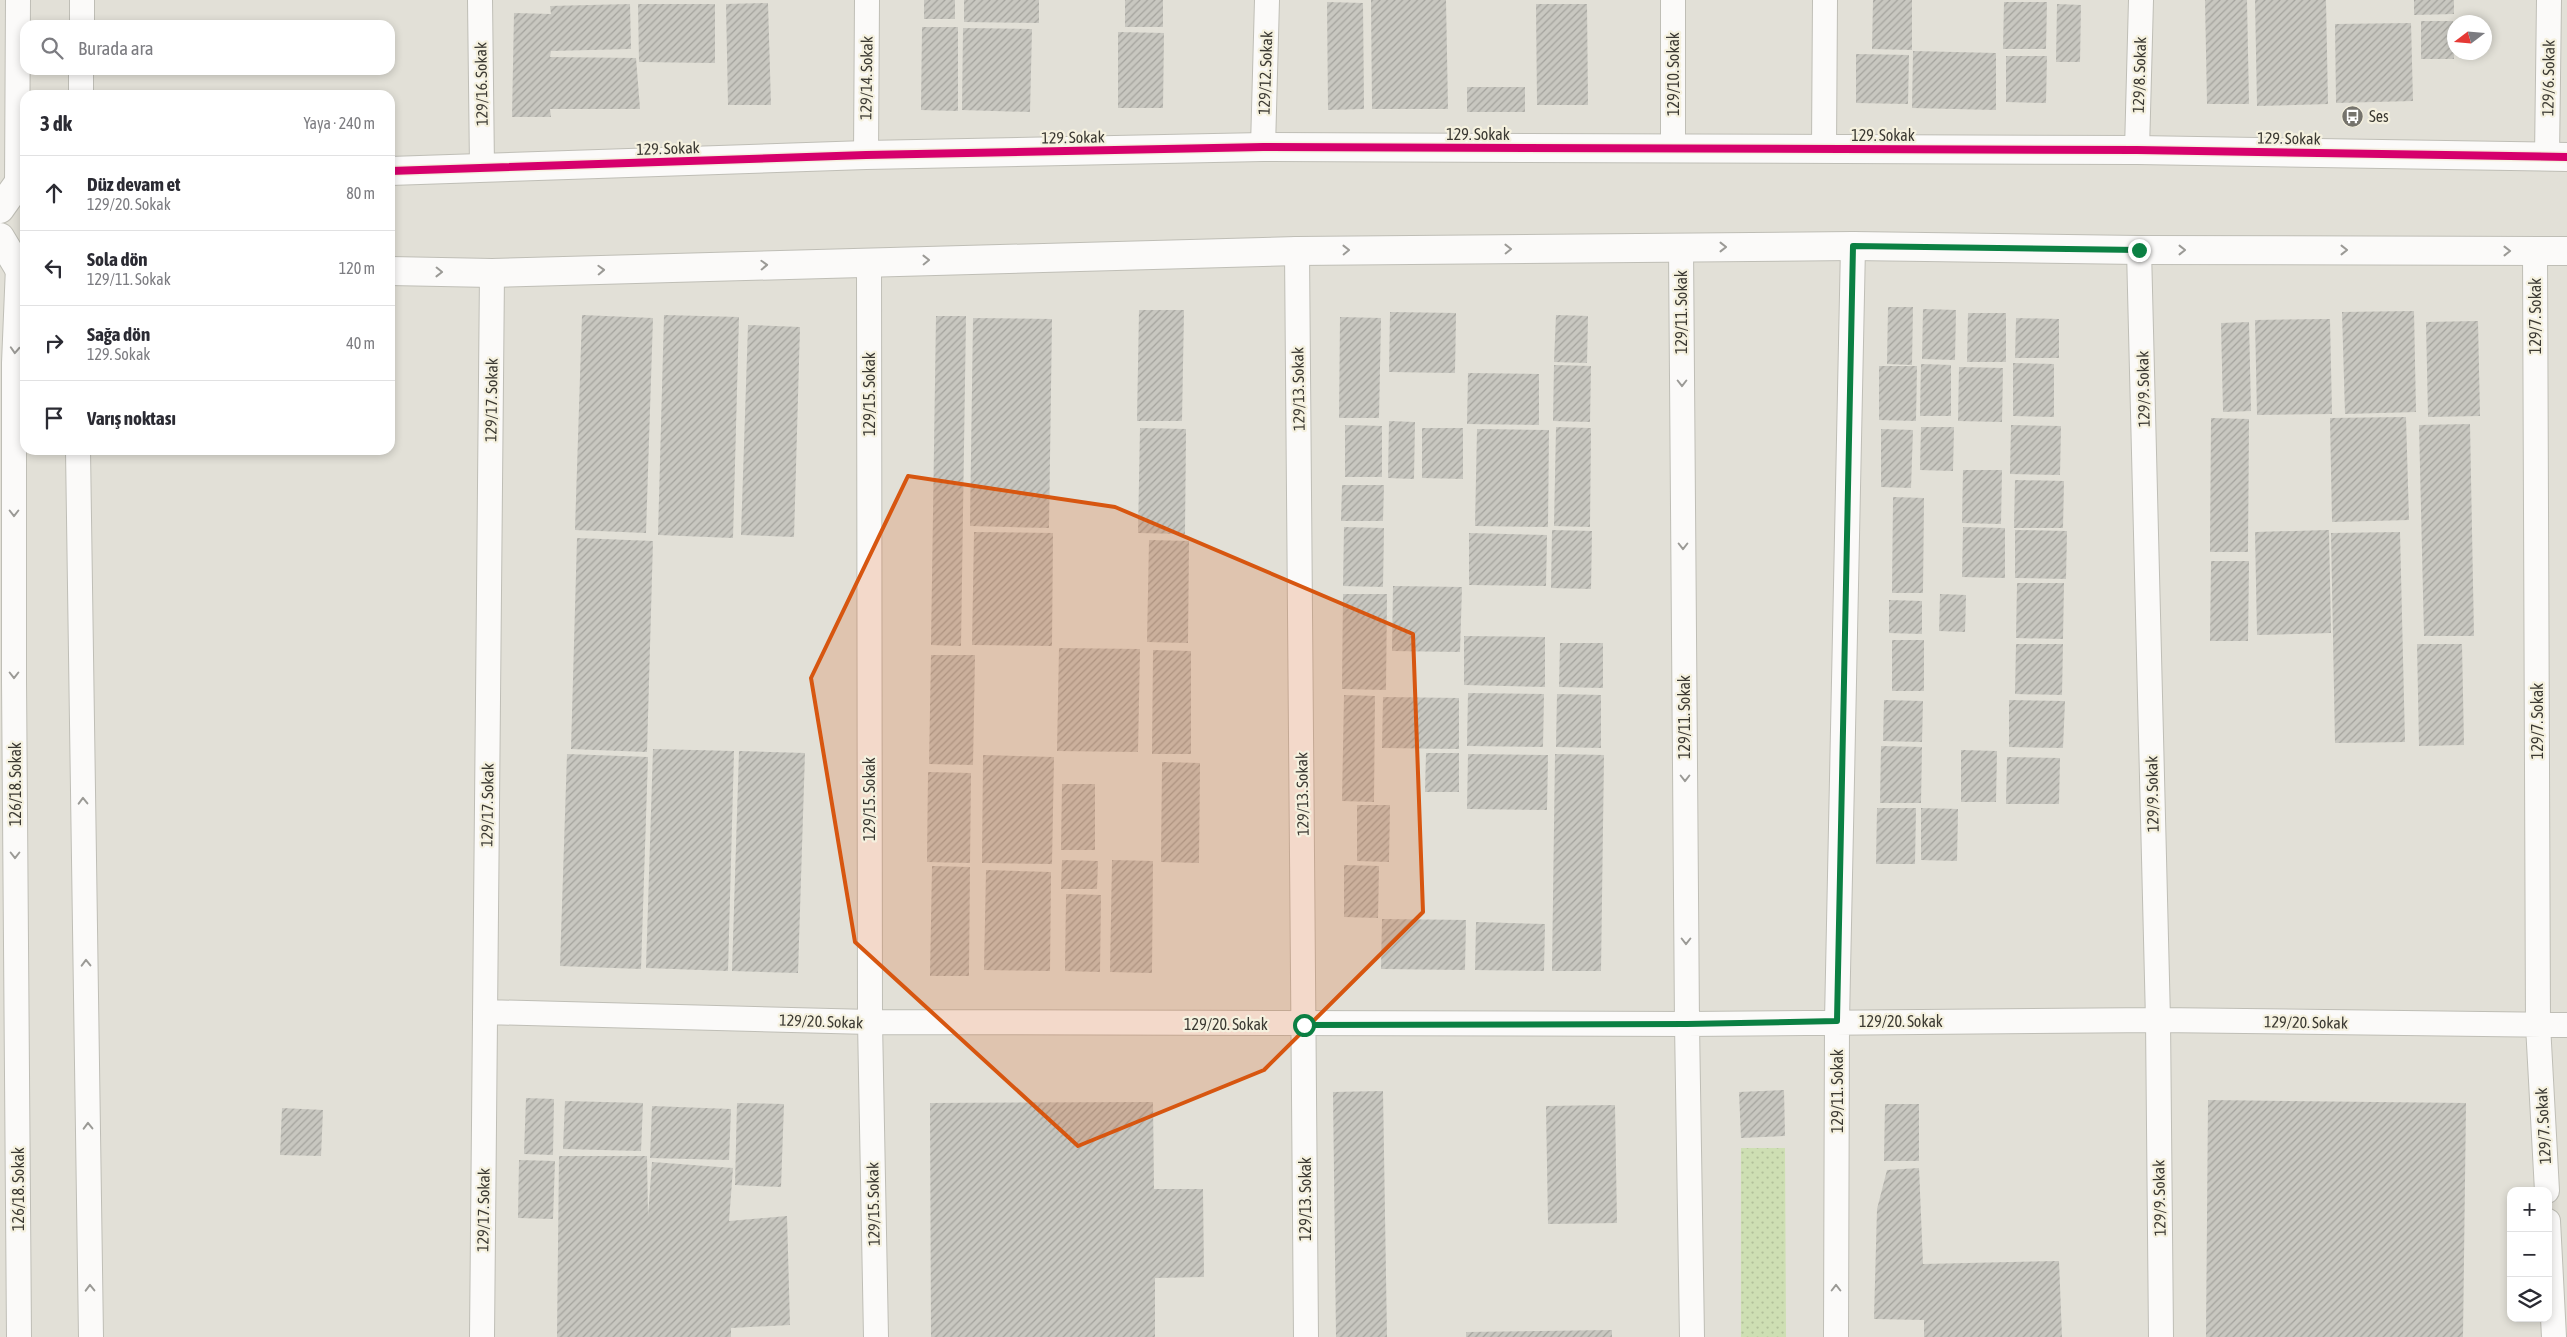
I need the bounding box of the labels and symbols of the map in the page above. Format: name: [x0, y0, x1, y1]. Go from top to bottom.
north arrow: [2447, 15, 2492, 60]
street label: 129/12. Sokak: [1255, 31, 1275, 115]
street label: 129/10. Sokak: [1664, 32, 1682, 116]
street label: 129/14. Sokak: [856, 36, 876, 120]
street label: 129/8. Sokak: [2129, 37, 2149, 113]
street label: 129/6. Sokak: [2538, 40, 2558, 116]
street label: 129/16. Sokak: [471, 42, 491, 126]
bus stop icon: Ses: [2341, 104, 2365, 128]
place label: Ses: [2369, 107, 2389, 125]
street label: 129. Sokak: [1446, 125, 1510, 143]
street label: 129. Sokak: [1851, 126, 1915, 144]
street label: 129. Sokak: [1041, 127, 1105, 147]
street label: 129. Sokak: [2257, 128, 2321, 148]
street label: 129. Sokak: [636, 138, 700, 158]
route end: [2128, 239, 2151, 262]
one-way arrow: [1720, 242, 1727, 252]
one-way arrow: [1504, 244, 1512, 254]
one-way arrow: [1342, 245, 1350, 255]
one-way arrow: [2178, 245, 2186, 255]
one-way arrow: [2341, 245, 2349, 255]
one-way arrow: [2504, 246, 2511, 256]
one-way arrow: [922, 255, 930, 266]
one-way arrow: [760, 260, 768, 270]
one-way arrow: [597, 264, 605, 275]
one-way arrow: [435, 267, 443, 277]
street label: 129/11. Sokak: [1672, 270, 1690, 354]
street label: 129/7. Sokak: [2526, 278, 2544, 354]
one-way arrow: [9, 346, 20, 354]
street label: 129/13. Sokak: [1288, 347, 1308, 431]
street label: 129/9. Sokak: [2133, 351, 2153, 427]
street label: 129/15. Sokak: [860, 352, 878, 436]
street label: 129/17. Sokak: [481, 358, 501, 442]
one-way arrow: [1677, 380, 1687, 388]
one-way arrow: [9, 509, 19, 517]
one-way arrow: [1678, 542, 1688, 550]
one-way arrow: [9, 672, 19, 679]
street label: 129/11. Sokak: [1675, 675, 1693, 759]
street label: 129/7. Sokak: [2528, 683, 2546, 759]
street label: 126/18. Sokak: [6, 742, 24, 826]
street label: 129/13. Sokak: [1292, 752, 1312, 836]
street label: 129/9. Sokak: [2142, 756, 2162, 832]
street label: 129/15. Sokak: [860, 757, 878, 841]
street label: 129/17. Sokak: [477, 763, 497, 847]
one-way arrow: [1680, 775, 1690, 783]
one-way arrow: [78, 797, 88, 804]
one-way arrow: [10, 852, 20, 859]
one-way arrow: [1681, 938, 1691, 945]
one-way arrow: [80, 959, 91, 967]
street label: 129/20. Sokak: [779, 1011, 863, 1031]
street label: 129/20. Sokak: [1859, 1012, 1943, 1030]
street label: 129/20. Sokak: [2264, 1012, 2348, 1032]
route start: [1293, 1014, 1316, 1037]
street label: 129/20. Sokak: [1184, 1015, 1268, 1033]
street label: 129/11. Sokak: [1828, 1049, 1846, 1133]
street label: 129/7. Sokak: [2532, 1087, 2554, 1165]
one-way arrow: [83, 1122, 93, 1130]
street label: 126/18. Sokak: [9, 1147, 27, 1231]
street label: 129/13. Sokak: [1296, 1157, 1314, 1241]
street label: 129/9. Sokak: [2149, 1160, 2169, 1236]
street label: 129/15. Sokak: [863, 1162, 883, 1246]
street label: 129/17. Sokak: [473, 1168, 493, 1252]
one-way arrow: [85, 1284, 95, 1292]
one-way arrow: [1831, 1284, 1841, 1292]

